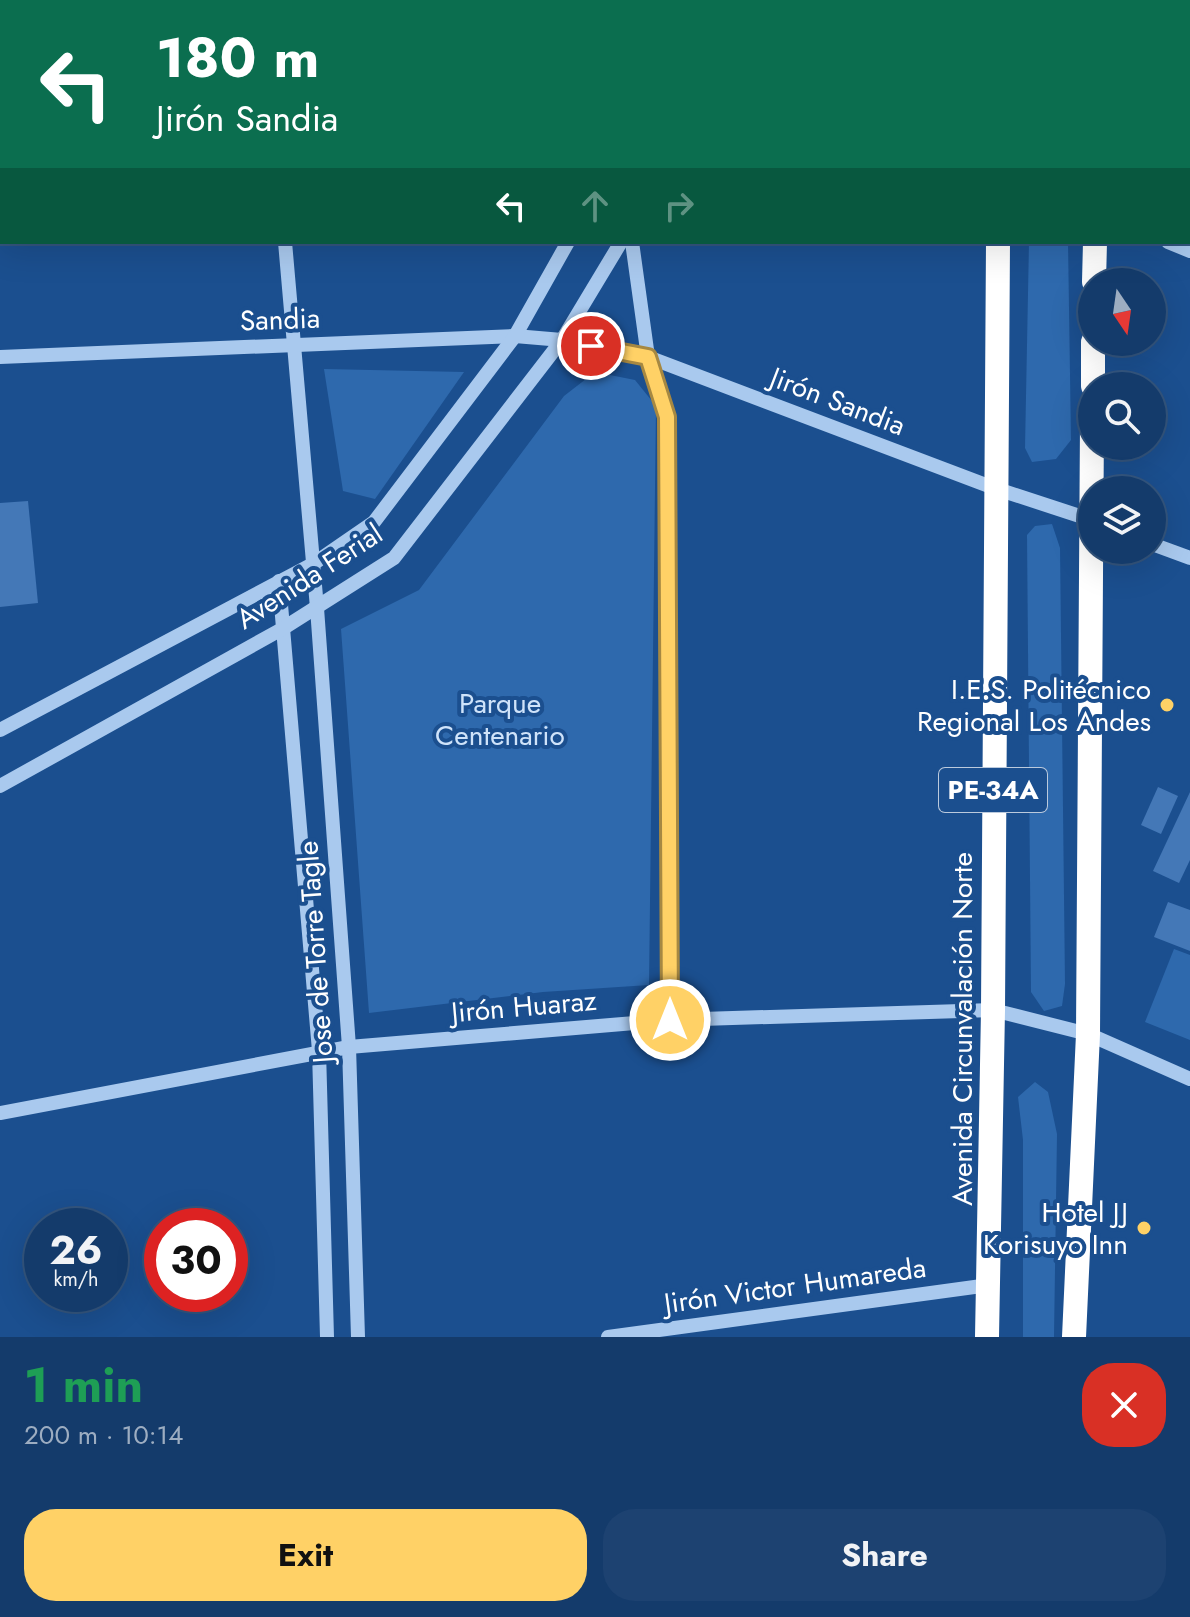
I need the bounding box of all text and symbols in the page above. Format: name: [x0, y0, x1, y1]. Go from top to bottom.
text: 180 m: [156, 17, 319, 98]
icon: left: [24, 32, 128, 136]
text: Jirón Sandia: [156, 92, 338, 144]
icon: left: [489, 184, 533, 228]
icon: ahead: [573, 184, 617, 228]
icon: right: [657, 184, 701, 228]
north arrow: [1078, 268, 1166, 356]
map controls: [1078, 268, 1166, 564]
street label: Sandia: [239, 298, 321, 341]
pin: [557, 312, 625, 380]
icon: arrive: [569, 324, 613, 368]
street label: Jirón Sandia: [761, 355, 911, 446]
button: search: [1078, 372, 1166, 460]
button: layers: [1078, 476, 1166, 564]
street label: Avenida Ferial: [228, 514, 391, 639]
place label: I.E.S. Politécnico Regional Los Andes: [917, 669, 1151, 742]
park label: Parque Centenario: [435, 683, 565, 756]
marker: I.E.S. Politécnico Regional Los Andes: [1158, 696, 1176, 714]
road number: PE-34A: [939, 768, 1047, 812]
street label: Jose de Torre Tagle: [287, 840, 344, 1068]
street label: Avenida Circunvalación Norte: [942, 852, 983, 1206]
position arrow: [628, 978, 712, 1062]
street label: Jirón Huaraz: [446, 980, 599, 1034]
place label: Hotel JJ Korisuyo Inn: [983, 1192, 1128, 1265]
speed limit sign: 30: [144, 1208, 248, 1312]
marker: Hotel JJ Korisuyo Inn: [1135, 1219, 1153, 1237]
text: 26: [50, 1221, 103, 1279]
street label: Jirón Victor Humareda: [658, 1247, 929, 1325]
text: km/h: [53, 1265, 99, 1294]
text: 1 min: [24, 1351, 143, 1420]
button: close: [1082, 1363, 1166, 1447]
text: 200 m · 10:14: [24, 1416, 183, 1454]
button: Exit: [24, 1509, 587, 1601]
button: Share: [603, 1509, 1166, 1601]

